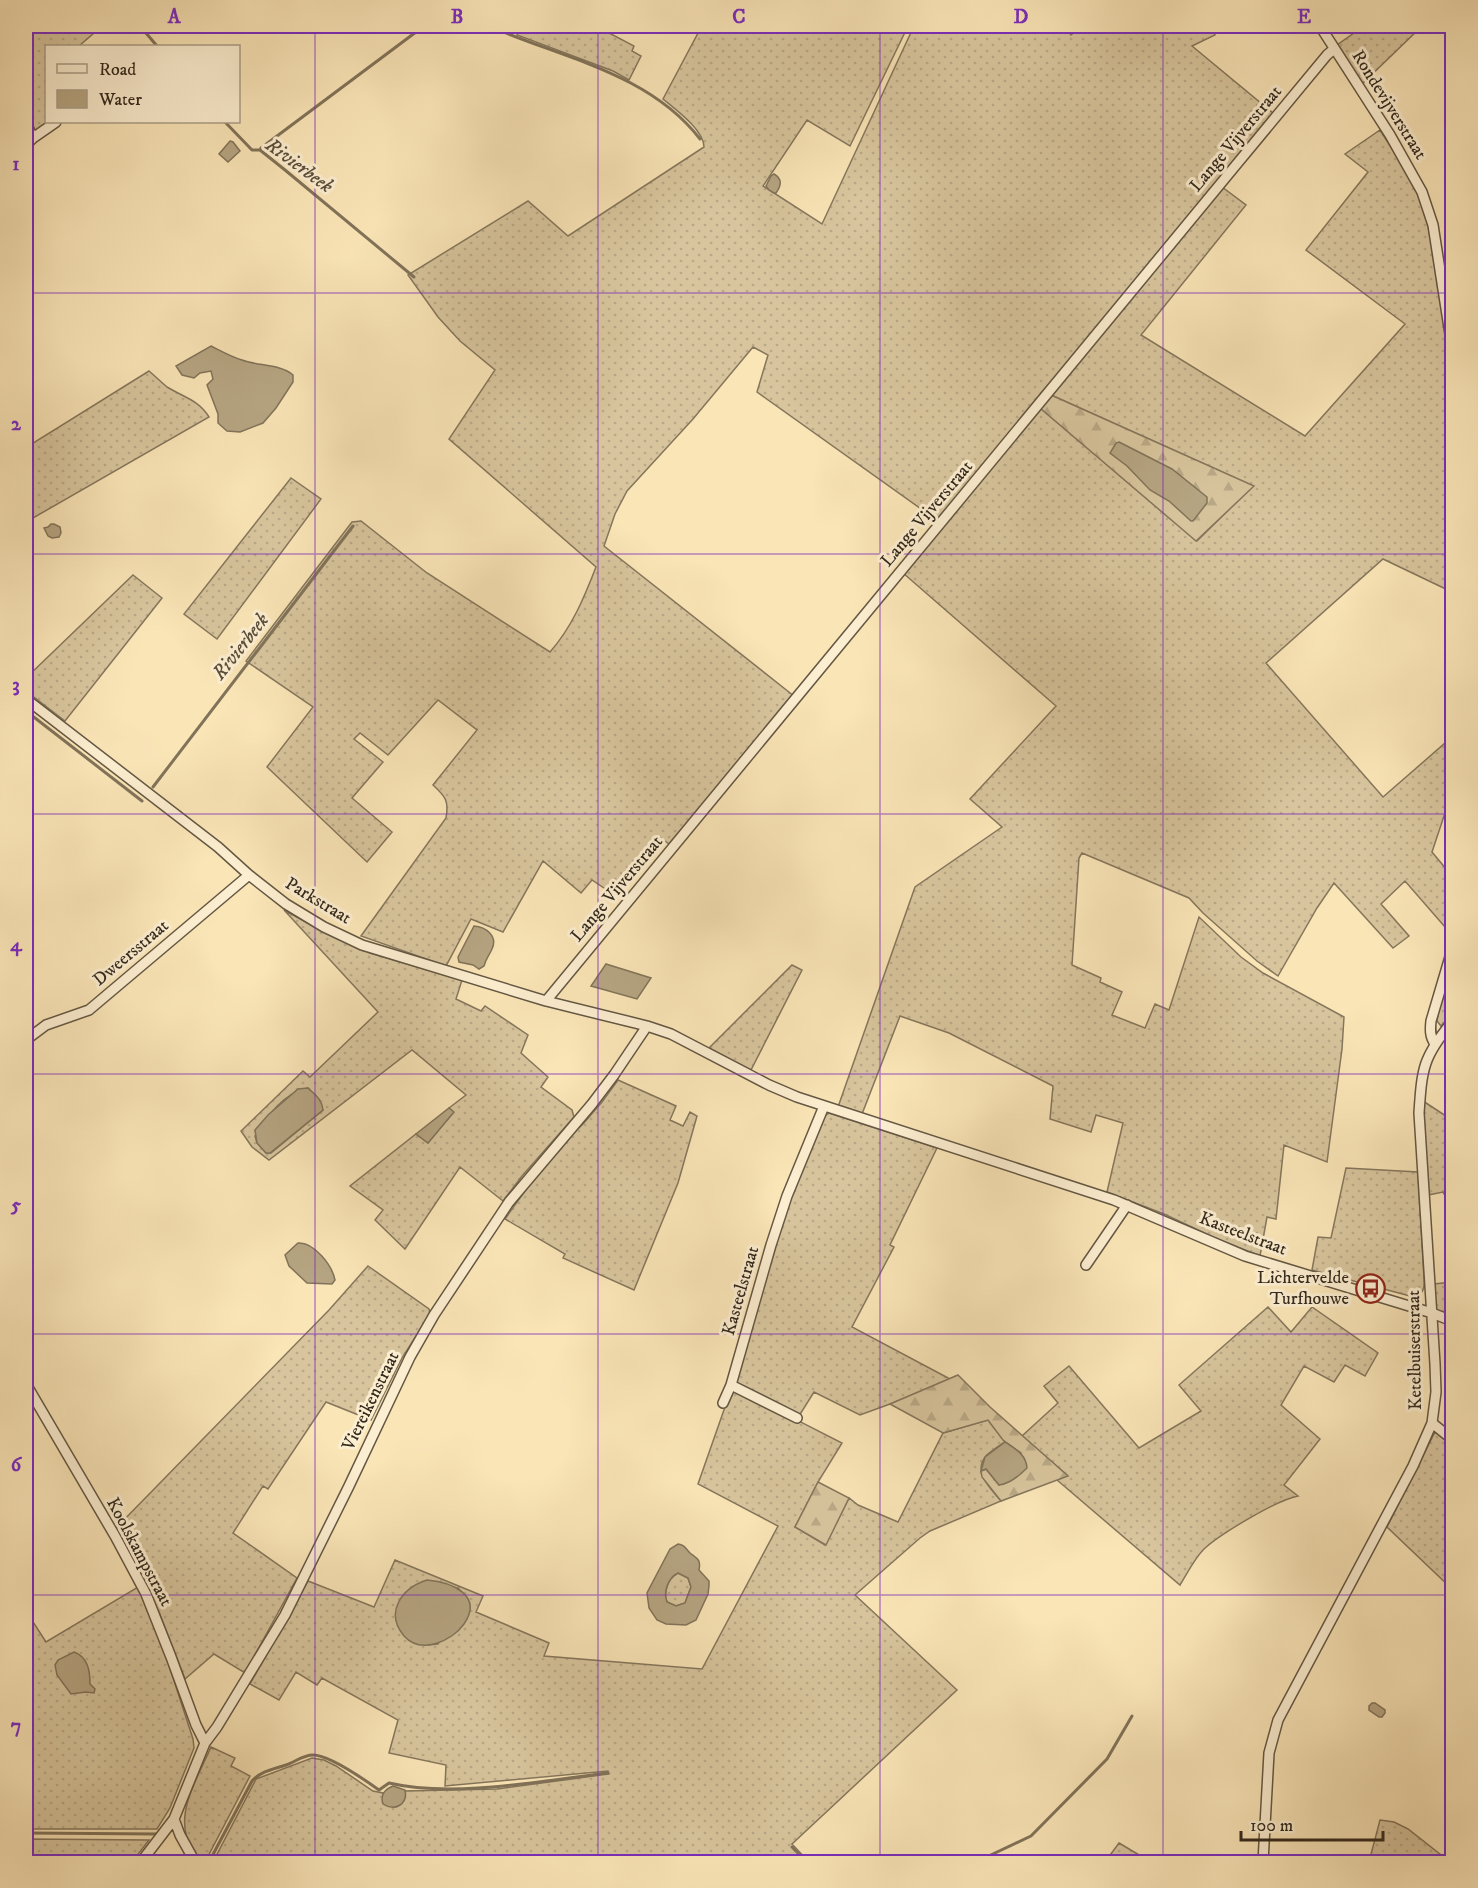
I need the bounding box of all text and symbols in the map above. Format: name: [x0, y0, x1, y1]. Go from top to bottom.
text: A: [167, 5, 182, 30]
text: B: [451, 5, 463, 30]
text: C: [732, 5, 746, 30]
text: D: [1014, 5, 1029, 30]
text: E: [1297, 5, 1311, 30]
legend: [45, 45, 240, 123]
street label: Rondevijverstraat: [1347, 46, 1432, 164]
text: Road: [99, 59, 136, 81]
street label: Lange Vijverstraat: [1185, 81, 1287, 197]
text: Water: [98, 89, 142, 111]
water label: Rivierbeek: [259, 132, 338, 199]
text: 1: [12, 152, 20, 177]
text: 2: [11, 412, 22, 437]
street label: Lange Vijverstraat: [876, 456, 978, 572]
water label: Rivierbeek: [207, 608, 275, 686]
text: 3: [12, 673, 20, 698]
street label: Lange Vijverstraat: [566, 831, 668, 947]
street label: Parkstraat: [281, 873, 355, 929]
street label: Dweersstraat: [89, 915, 174, 991]
text: 4: [10, 933, 23, 958]
text: 5: [10, 1193, 21, 1218]
street label: Kasteelstraat: [1196, 1207, 1290, 1261]
street label: Kasteelstraat: [718, 1244, 764, 1338]
place label: Lichtervelde Turfhouwe: [1257, 1267, 1349, 1310]
bus stop icon: Lichtervelde Turfhouwe: [1354, 1272, 1386, 1304]
street label: Ketelbuiserstraat: [1403, 1290, 1427, 1410]
street label: Viereikenstraat: [337, 1348, 405, 1455]
text: 6: [11, 1453, 23, 1478]
street label: Koolskampstraat: [101, 1494, 177, 1610]
text: 7: [11, 1714, 21, 1739]
scale bar: [1241, 1804, 1384, 1842]
text: 100 m: [1250, 1815, 1293, 1837]

